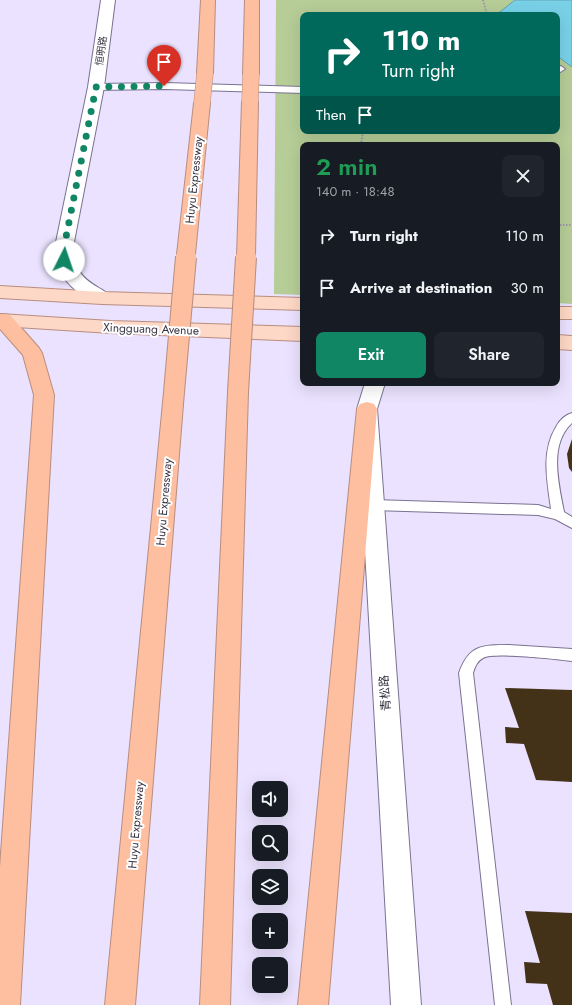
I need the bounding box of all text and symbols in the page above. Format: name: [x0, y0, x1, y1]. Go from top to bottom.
text: 110 m: [382, 20, 460, 61]
icon: right: [316, 28, 368, 80]
street label: 恒明路: [91, 35, 111, 67]
pin: [147, 45, 181, 86]
icon: arrive: [153, 51, 175, 73]
text: Turn right: [382, 58, 454, 84]
text: Then: [316, 104, 346, 126]
icon: arrive: [354, 104, 376, 126]
street label: Huyu Expressway: [180, 135, 208, 224]
text: 2 min: [316, 149, 378, 184]
button: close: [502, 155, 544, 197]
text: 140 m · 18:48: [316, 182, 395, 201]
icon: right: [316, 225, 338, 247]
text: Turn right: [350, 225, 418, 247]
text: 110 m: [505, 225, 544, 247]
position arrow: [43, 239, 85, 281]
icon: arrive: [316, 277, 338, 299]
text: Arrive at destination: [350, 277, 492, 299]
text: 30 m: [511, 277, 544, 299]
street label: Xingguang Avenue: [103, 318, 199, 340]
button: Exit: [316, 332, 426, 378]
button: Share: [434, 332, 544, 378]
street label: Huyu Expressway: [151, 457, 177, 546]
street label: 青松路: [375, 674, 395, 712]
street label: Huyu Expressway: [123, 780, 149, 869]
map controls: [252, 781, 288, 993]
button: sound: [252, 781, 288, 817]
button: search: [252, 825, 288, 861]
button: layers: [252, 869, 288, 905]
button: +: [252, 913, 288, 949]
button: −: [252, 957, 288, 993]

